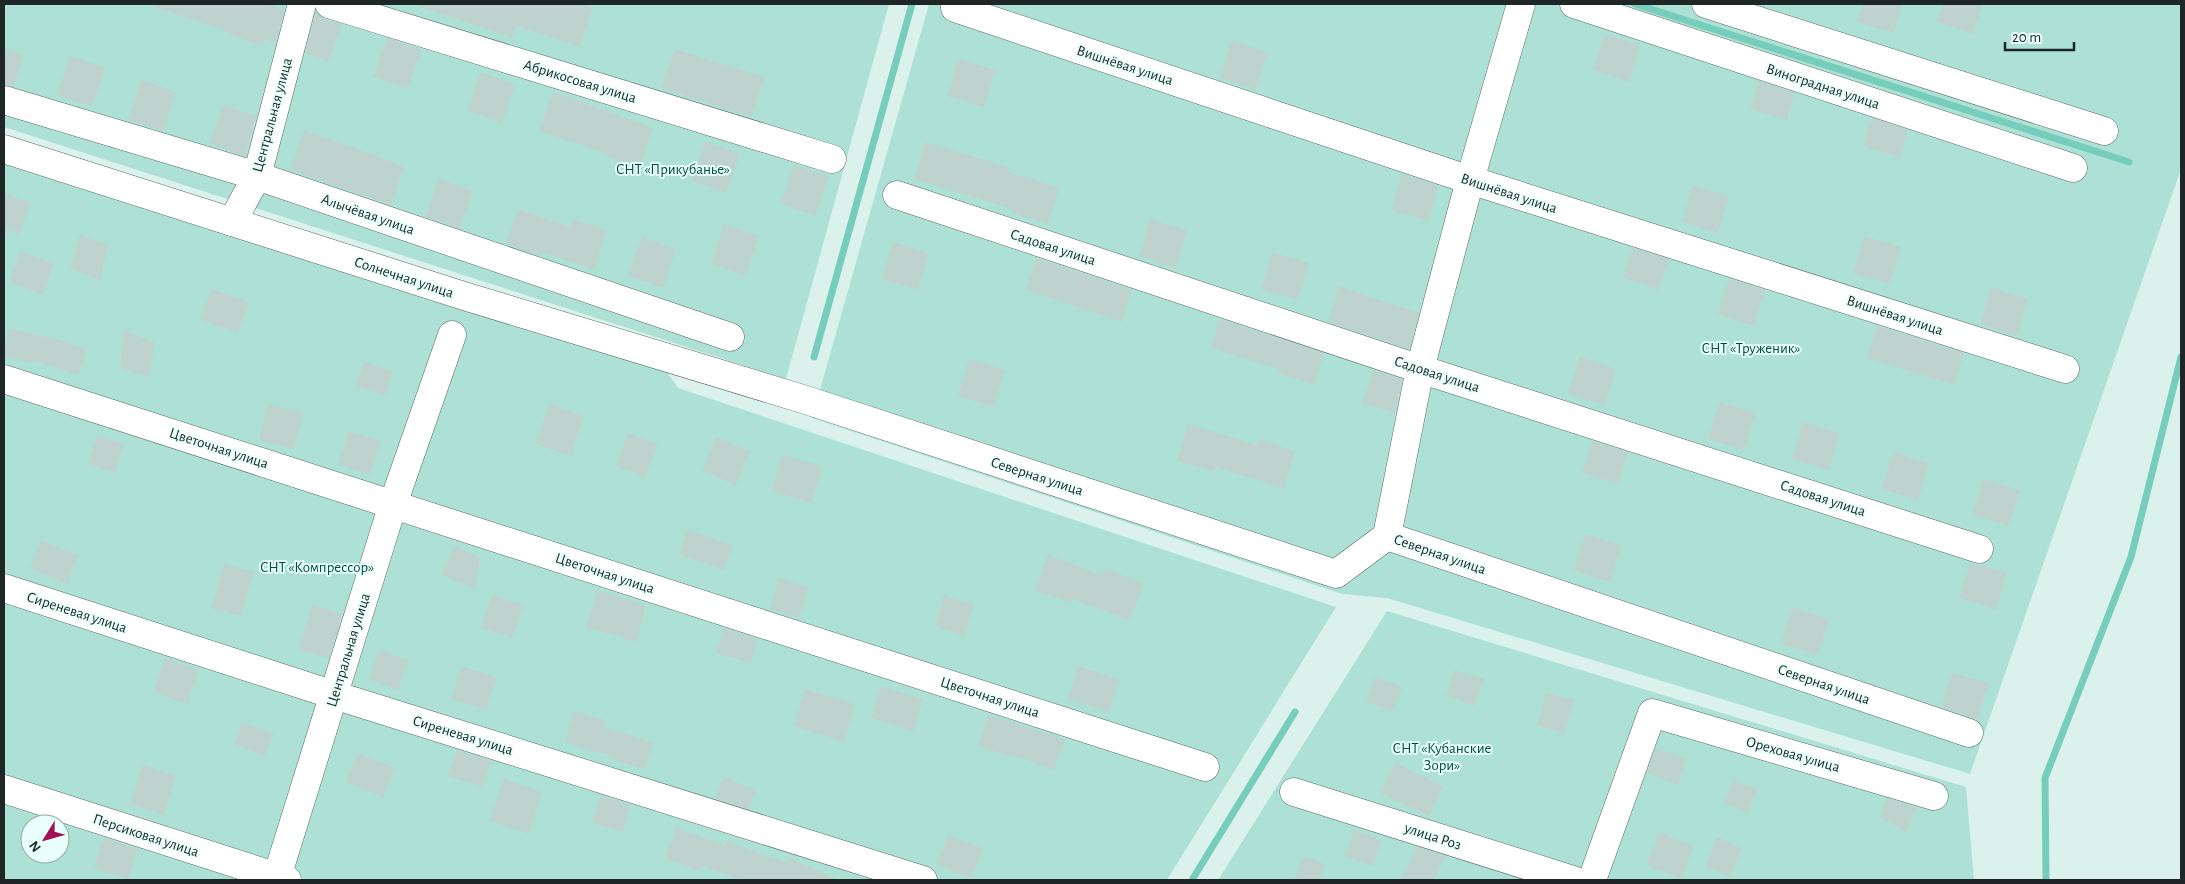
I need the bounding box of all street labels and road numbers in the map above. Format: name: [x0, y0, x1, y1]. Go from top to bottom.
street label: Вишнёвая улица: [1075, 43, 1175, 88]
street label: Центральная улица: [250, 56, 295, 174]
street label: Абрикосовая улица: [522, 57, 638, 106]
street label: Виноградная улица: [1764, 61, 1882, 112]
street label: Вишнёвая улица: [1459, 171, 1559, 216]
street label: Алычёвая улица: [319, 191, 417, 237]
street label: Садовая улица: [1008, 227, 1098, 268]
street label: Солнечная улица: [352, 254, 456, 301]
street label: Вишнёвая улица: [1845, 293, 1945, 338]
street label: Садовая улица: [1392, 354, 1482, 395]
street label: Цветочная улица: [167, 425, 270, 472]
street label: Северная улица: [989, 454, 1085, 499]
street label: Садовая улица: [1778, 478, 1868, 519]
street label: Северная улица: [1392, 532, 1488, 577]
street label: Цветочная улица: [553, 550, 656, 597]
street label: Сиреневая улица: [25, 589, 129, 636]
street label: Центральная улица: [324, 591, 373, 709]
street label: Северная улица: [1776, 662, 1872, 707]
street label: Цветочная улица: [938, 674, 1041, 721]
street label: Сиреневая улица: [411, 713, 515, 758]
street label: Ореховая улица: [1744, 734, 1842, 775]
street label: Персиковая улица: [91, 811, 201, 860]
street label: улица Роз: [1402, 820, 1463, 853]

